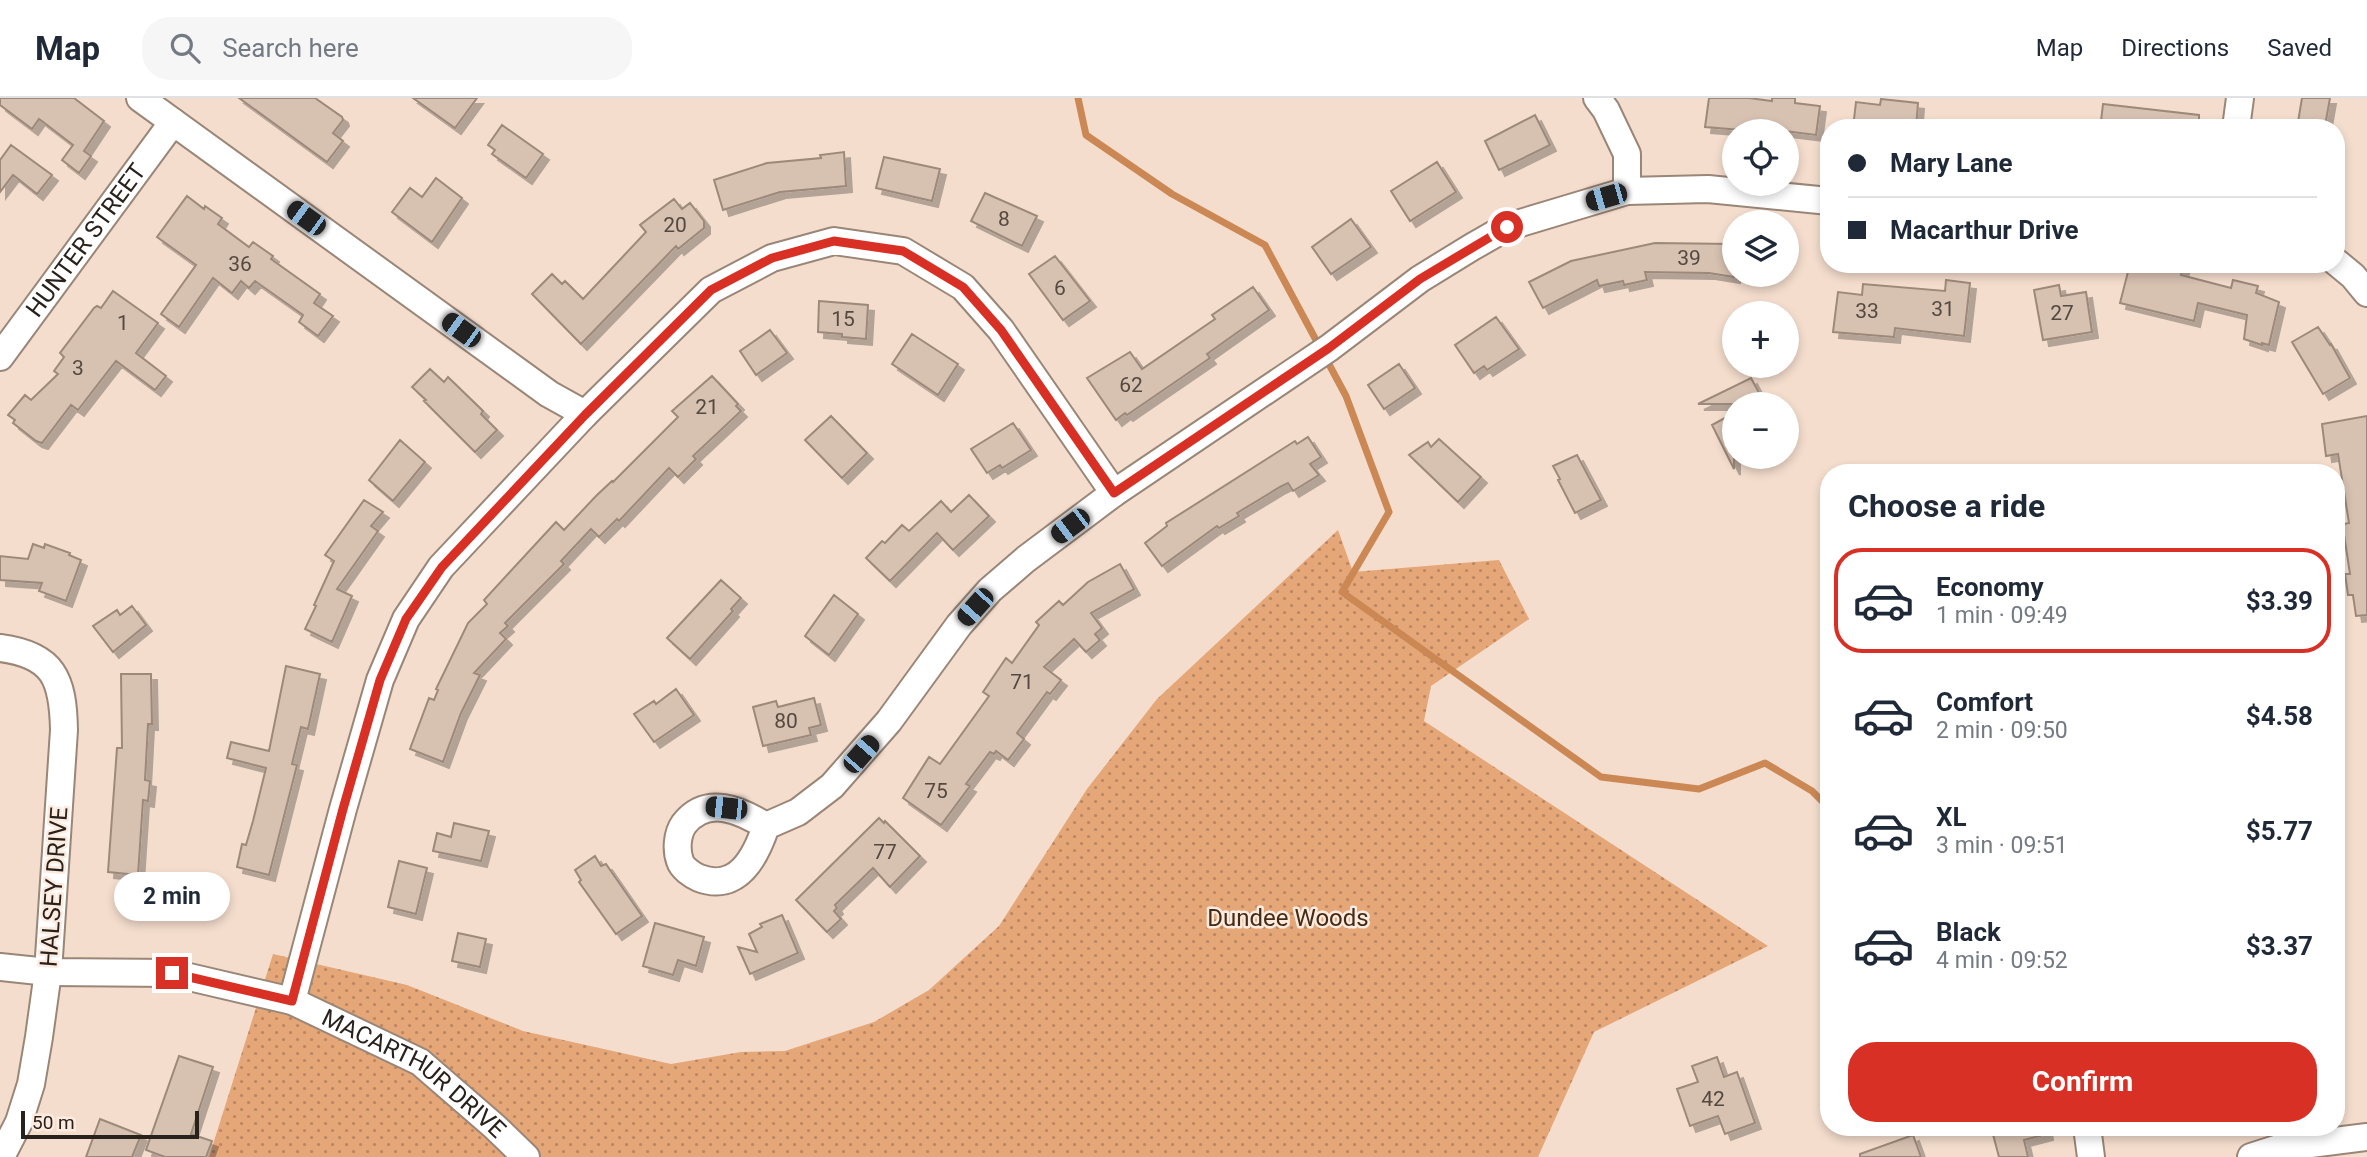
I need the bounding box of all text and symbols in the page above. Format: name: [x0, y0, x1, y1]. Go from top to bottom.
search box: [142, 17, 632, 80]
text: Map: [35, 29, 100, 68]
icon: search: [166, 29, 204, 67]
text: Search here: [222, 33, 359, 63]
text: Map: [2036, 34, 2083, 62]
text: Directions: [2121, 34, 2229, 62]
text: Saved: [2267, 34, 2332, 62]
map controls: [1722, 119, 1799, 469]
button: locate: [1722, 119, 1799, 196]
text: Mary Lane: [1890, 148, 2013, 178]
street label: HUNTER STREET: [20, 158, 152, 322]
car: [1583, 181, 1630, 213]
car: [283, 197, 330, 239]
house number: 8: [998, 207, 1010, 231]
button: layers: [1722, 210, 1799, 287]
route start: [1491, 211, 1523, 243]
house number: 20: [663, 213, 687, 237]
text: Macarthur Drive: [1890, 215, 2079, 245]
house number: 39: [1677, 246, 1701, 270]
house number: 36: [228, 252, 252, 276]
house number: 6: [1054, 276, 1066, 300]
house number: 31: [1931, 297, 1955, 321]
house number: 33: [1855, 299, 1879, 323]
button: +: [1722, 301, 1799, 378]
house number: 27: [2050, 301, 2074, 325]
house number: 15: [831, 307, 855, 331]
car: [438, 309, 485, 351]
house number: 1: [117, 311, 129, 335]
house number: 3: [72, 356, 84, 380]
house number: 62: [1119, 373, 1143, 397]
button: −: [1722, 392, 1799, 469]
house number: 21: [695, 395, 719, 419]
text: Choose a ride: [1848, 487, 2045, 525]
car: [1047, 505, 1094, 547]
icon: car: [1852, 569, 1915, 632]
text: Economy: [1936, 572, 2043, 602]
car: [954, 584, 997, 630]
text: $3.39: [2246, 586, 2313, 616]
text: 1 min · 09:49: [1936, 602, 2068, 629]
house number: 71: [1010, 670, 1034, 694]
icon: car: [1852, 684, 1915, 747]
text: Comfort: [1936, 687, 2033, 717]
text: $4.58: [2246, 701, 2313, 731]
house number: 80: [774, 709, 798, 733]
text: 2 min · 09:50: [1936, 717, 2068, 744]
car: [840, 731, 883, 777]
house number: 75: [924, 779, 948, 803]
car: [705, 795, 748, 821]
icon: car: [1852, 799, 1915, 862]
text: XL: [1936, 802, 1967, 832]
street label: HALSEY DRIVE: [34, 806, 74, 968]
text: $5.77: [2246, 816, 2313, 846]
text: 3 min · 09:51: [1936, 832, 2068, 859]
house number: 77: [873, 840, 897, 864]
callout: 2 min: [114, 872, 230, 920]
text: 2 min: [143, 883, 201, 910]
park label: Dundee Woods: [1207, 904, 1369, 932]
icon: car: [1852, 914, 1915, 977]
text: Black: [1936, 917, 2001, 947]
text: $3.37: [2246, 931, 2313, 961]
text: 4 min · 09:52: [1936, 947, 2068, 974]
route end: [156, 957, 188, 989]
street label: MACARTHUR DRIVE: [317, 1003, 511, 1144]
button: Confirm: [1848, 1042, 2317, 1122]
house number: 42: [1701, 1087, 1725, 1111]
scale bar: [21, 1108, 200, 1140]
text: 50 m: [32, 1111, 75, 1134]

